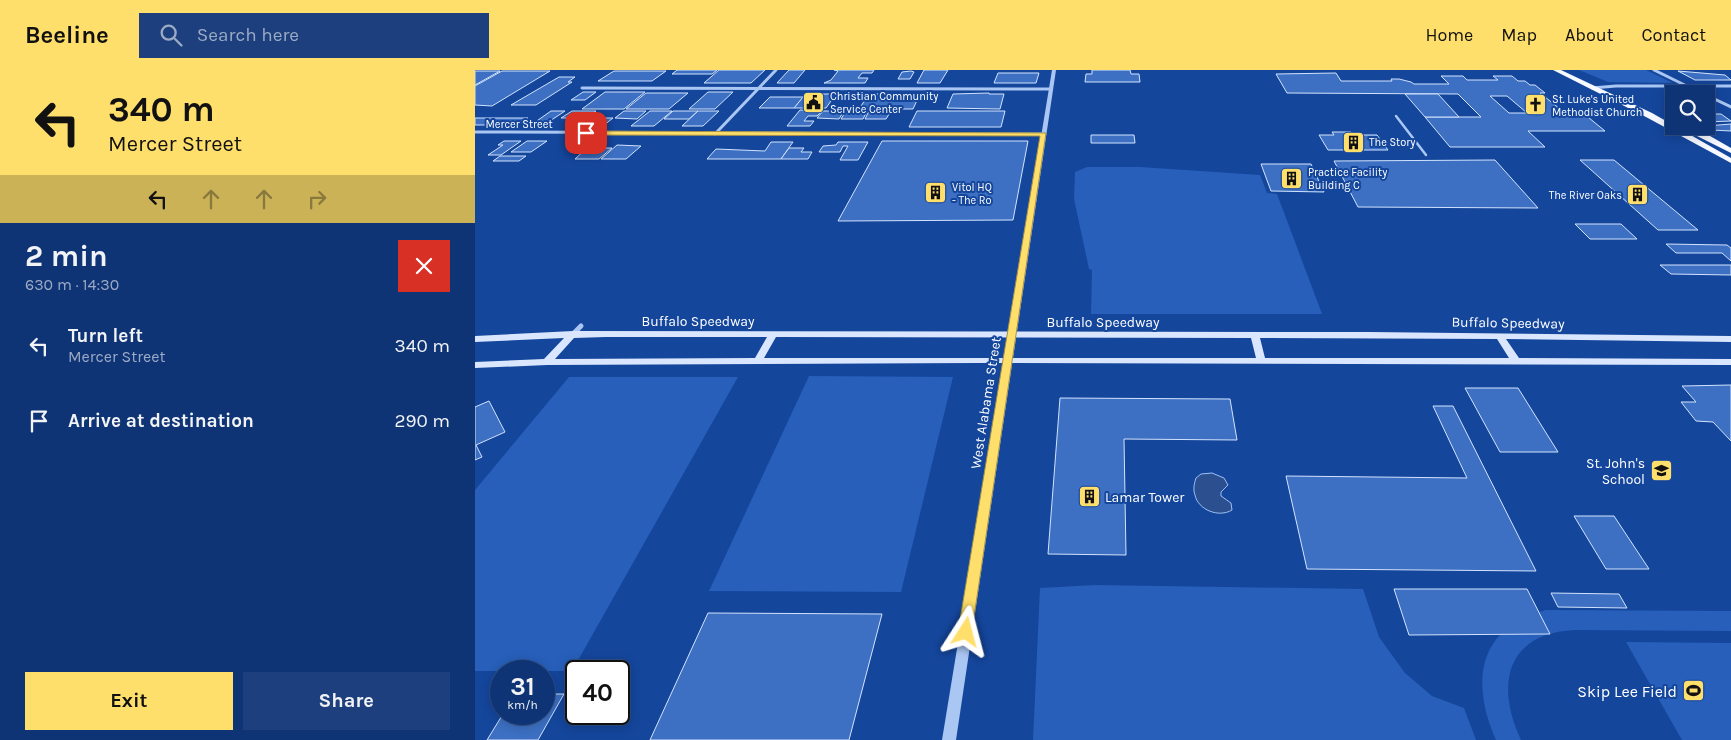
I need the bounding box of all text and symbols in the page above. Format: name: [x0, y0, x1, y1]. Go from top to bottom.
search box: [139, 13, 489, 58]
text: Beeline: [25, 21, 109, 49]
icon: search: [157, 21, 185, 49]
text: Search here: [197, 24, 299, 46]
text: Home: [1425, 24, 1473, 46]
text: Map: [1501, 24, 1537, 46]
text: About: [1565, 24, 1614, 46]
text: Contact: [1642, 24, 1706, 46]
map controls: [1665, 85, 1715, 135]
button: search: [1665, 85, 1715, 135]
text: 340 m: [108, 89, 215, 130]
icon: left: [25, 90, 90, 155]
public building icon: Christian Community Service Center: [802, 90, 826, 114]
place label: Christian Community Service Center: [830, 90, 938, 116]
church icon: St. Luke's United Methodist Church: [1524, 93, 1548, 117]
place label: St. Luke's United Methodist Church: [1552, 93, 1642, 119]
pin: [565, 112, 607, 154]
street label: Mercer Street: [485, 118, 553, 131]
icon: arrive: [572, 119, 600, 147]
building icon: The Story: [1341, 130, 1365, 154]
text: Mercer Street: [108, 131, 242, 157]
place label: The Story: [1369, 136, 1415, 149]
building icon: Practice Facility Building C: [1280, 166, 1304, 190]
place label: Practice Facility Building C: [1308, 166, 1387, 192]
building icon: Vitol HQ - The Ro: [924, 181, 948, 205]
place label: Vitol HQ - The Ro: [952, 181, 992, 207]
building icon: The River Oaks: [1626, 183, 1650, 207]
icon: left: [144, 185, 172, 213]
icon: ahead: [197, 185, 225, 213]
icon: ahead: [250, 185, 278, 213]
icon: right: [303, 185, 331, 213]
place label: The River Oaks: [1549, 189, 1622, 202]
text: 2 min: [25, 238, 108, 274]
button: close: [398, 240, 450, 292]
text: 630 m · 14:30: [25, 275, 119, 294]
street label: Buffalo Speedway: [641, 313, 755, 330]
street label: Buffalo Speedway: [1046, 314, 1160, 331]
street label: Buffalo Speedway: [1451, 314, 1565, 332]
text: Turn left: [68, 325, 143, 347]
icon: left: [25, 332, 53, 360]
text: 340 m: [395, 335, 450, 357]
street label: West Alabama Street: [967, 336, 1005, 470]
text: Mercer Street: [68, 347, 166, 366]
icon: arrive: [25, 407, 53, 435]
text: Arrive at destination: [68, 410, 254, 432]
text: 290 m: [394, 410, 450, 432]
place label: St. John's School: [1586, 455, 1645, 488]
school or university icon: St. John's School: [1649, 459, 1673, 483]
building icon: Lamar Tower: [1077, 485, 1101, 509]
place label: Lamar Tower: [1105, 489, 1185, 506]
position arrow: [939, 605, 991, 657]
speed limit sign: 40: [565, 660, 630, 725]
button: Exit: [25, 672, 233, 730]
button: Share: [243, 672, 450, 730]
text: 31: [510, 672, 535, 701]
sports icon: Skip Lee Field: [1681, 679, 1705, 703]
place label: Skip Lee Field: [1577, 682, 1677, 701]
text: km/h: [507, 698, 538, 712]

